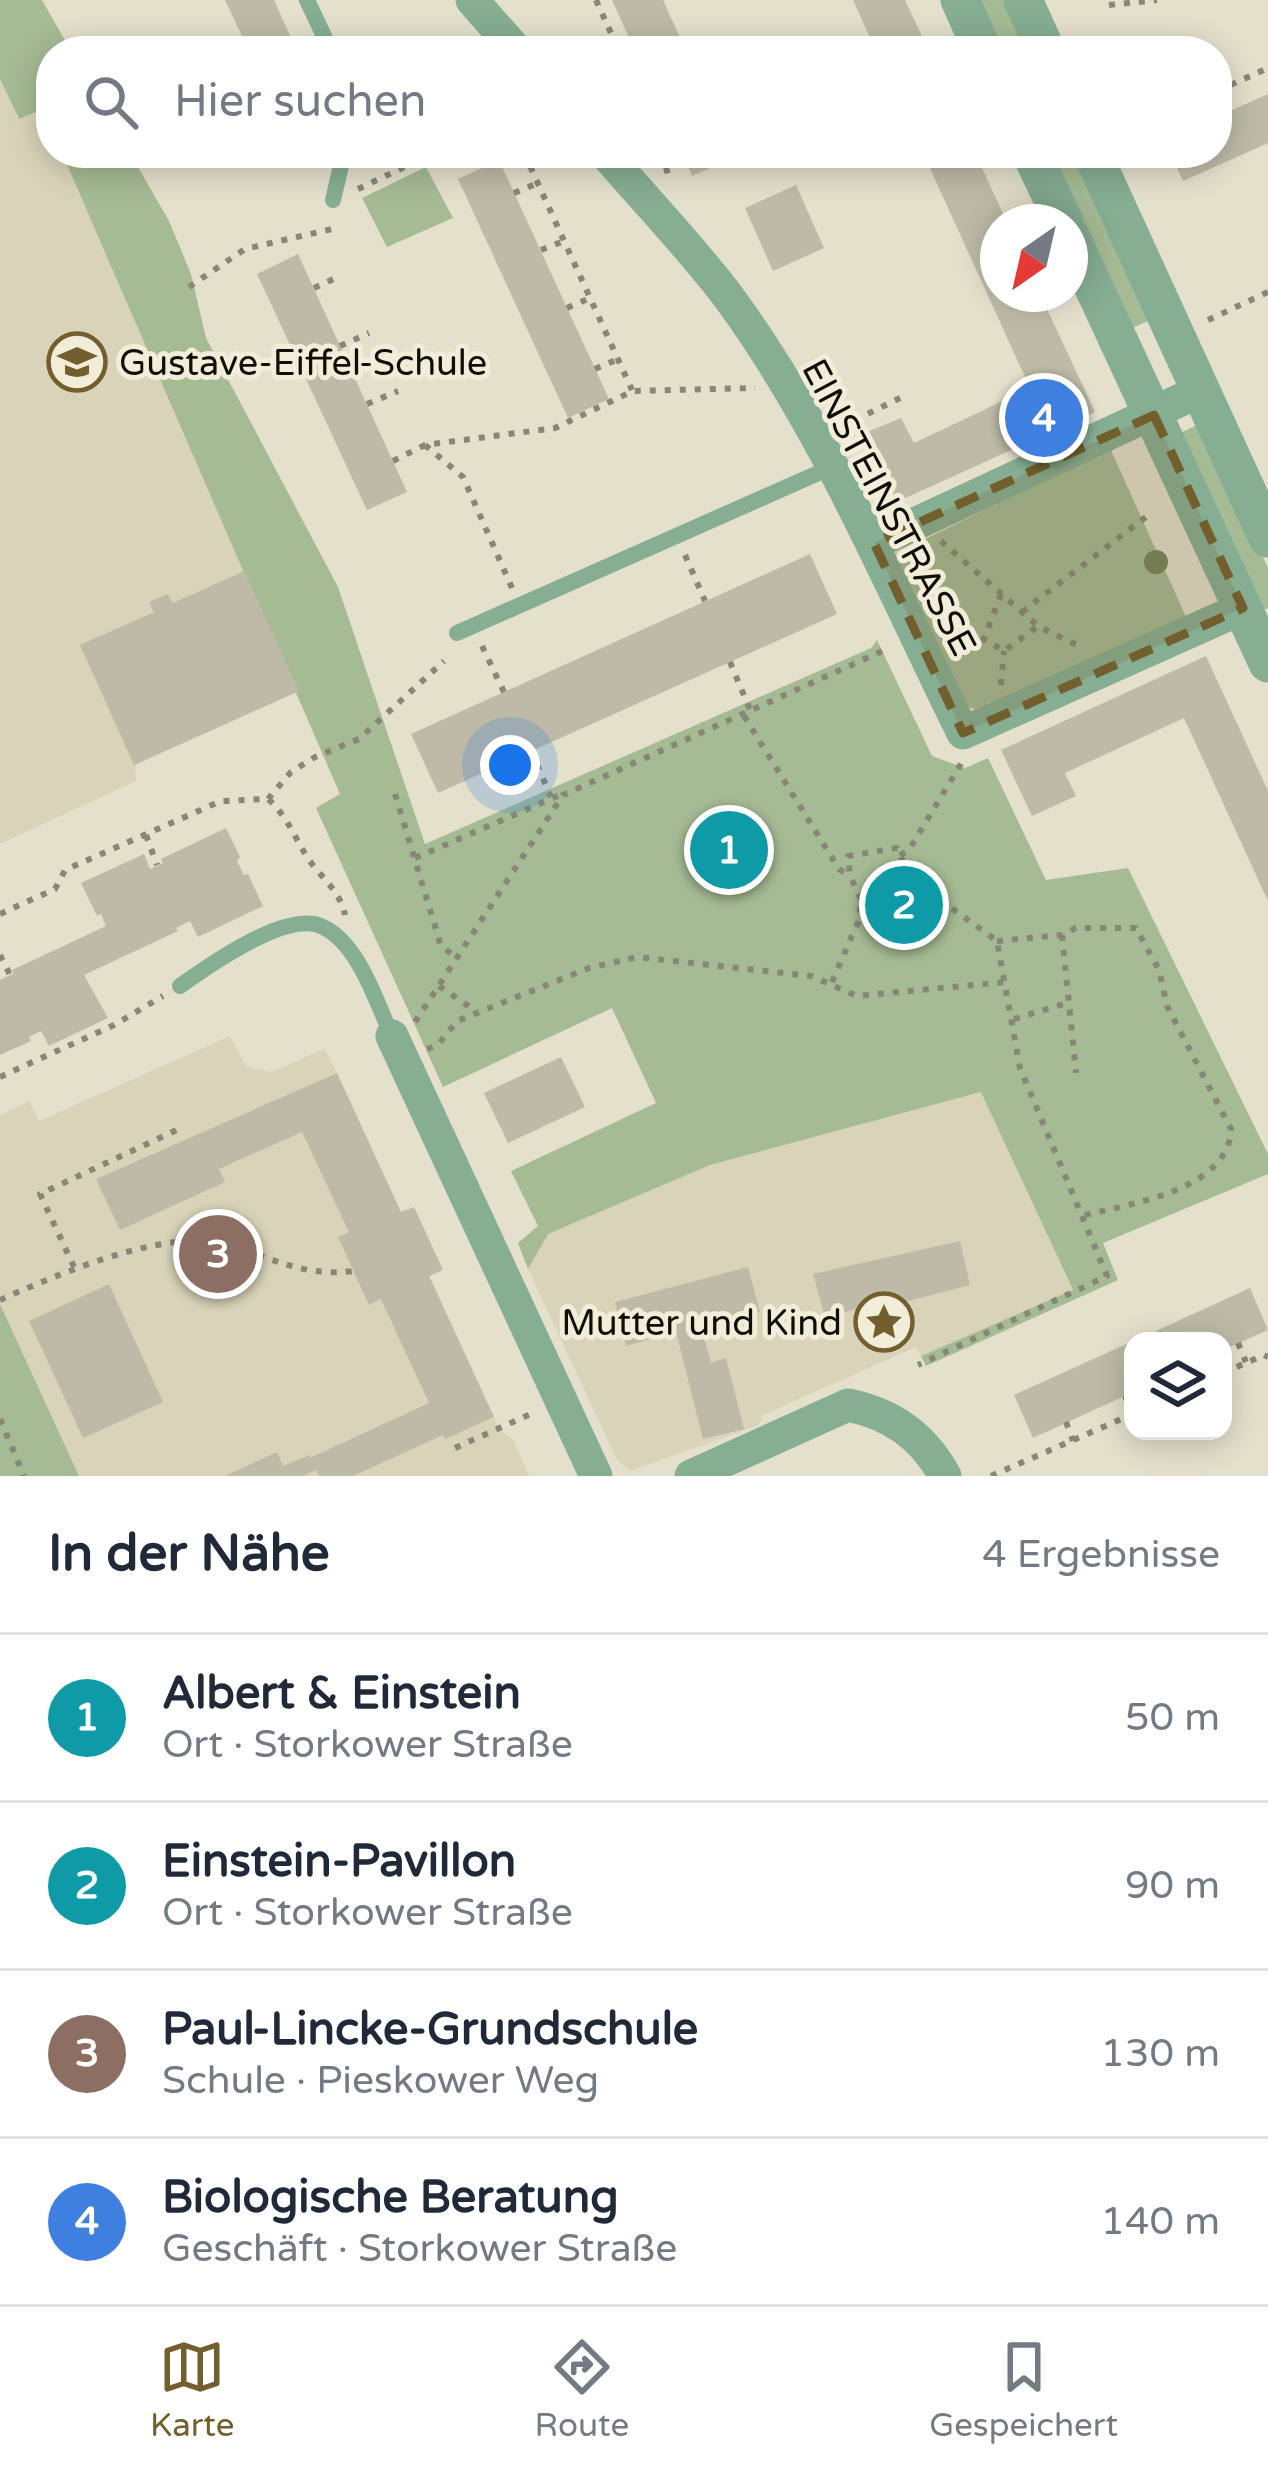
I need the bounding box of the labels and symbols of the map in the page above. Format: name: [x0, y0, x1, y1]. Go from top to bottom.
north arrow: [980, 204, 1088, 312]
school or university icon: Gustave-Eiffel-Schule: [46, 331, 108, 393]
place label: Gustave-Eiffel-Schule: [119, 342, 487, 385]
street label: EINSTEINSTRASSE: [792, 352, 985, 663]
pin: 4: [1005, 373, 1083, 463]
your location: [480, 735, 540, 795]
pin: 1: [690, 805, 768, 895]
pin: 2: [865, 860, 943, 950]
pin: 3: [179, 1209, 257, 1299]
place icon: Mutter und Kind: [853, 1291, 915, 1353]
place label: Mutter und Kind: [561, 1302, 842, 1345]

